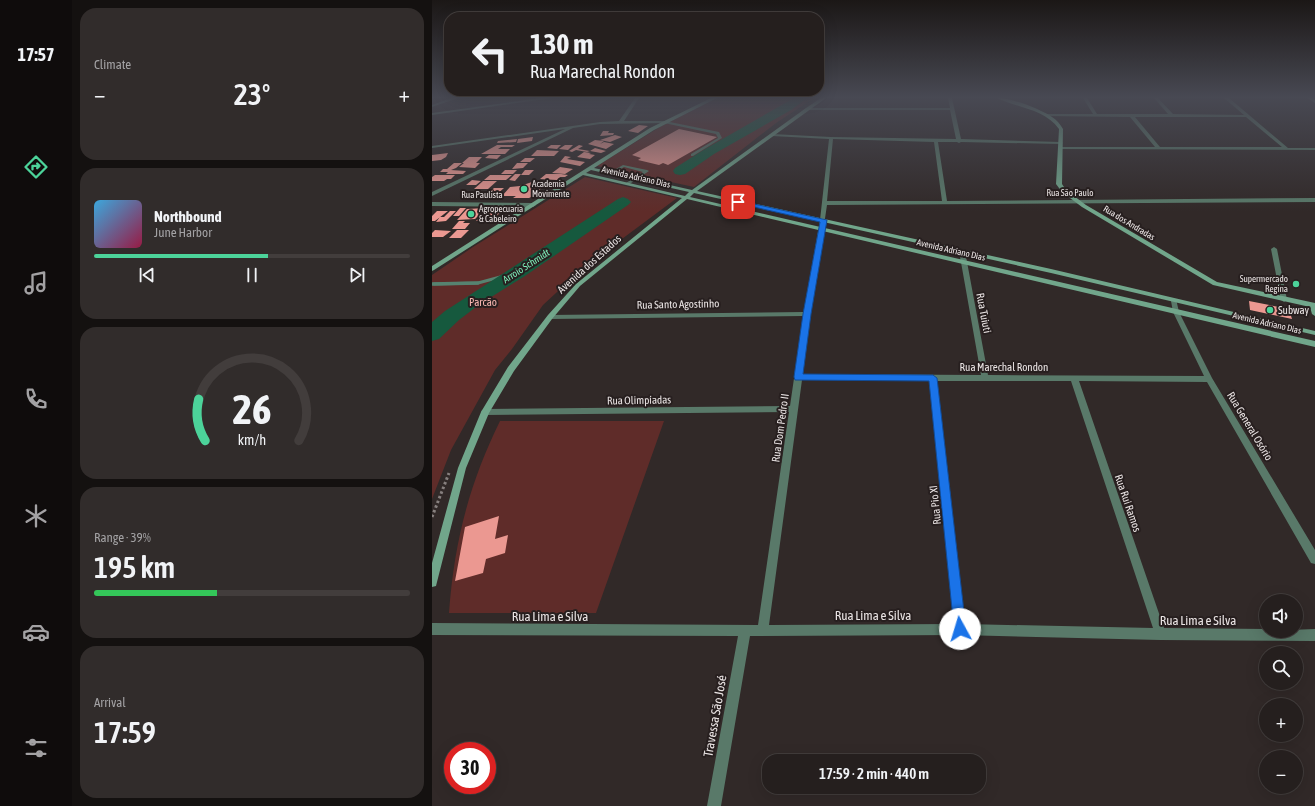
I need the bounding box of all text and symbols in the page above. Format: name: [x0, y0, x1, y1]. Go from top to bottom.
icon: left: [464, 28, 516, 80]
text: 130 m: [530, 28, 593, 60]
text: 17:57: [17, 44, 55, 65]
text: Climate: [94, 57, 131, 72]
text: Rua Marechal Rondon: [530, 61, 675, 82]
text: 23°: [234, 77, 270, 111]
text: −: [94, 81, 105, 107]
text: +: [399, 81, 410, 107]
icon: directions: [22, 153, 50, 181]
street label: Avenida Adriano Dias: [601, 164, 671, 190]
place label: Academia Movimente: [532, 179, 569, 199]
marker: Academia Movimente: [519, 184, 529, 194]
pin: [721, 185, 755, 219]
street label: Rua São Paulo: [1047, 188, 1093, 198]
street label: Rua Paulista: [461, 190, 503, 200]
icon: arrive: [727, 191, 749, 213]
place label: Agropecuaria & Cabeleiro: [479, 204, 523, 224]
street label: Rua dos Andradas: [1101, 204, 1157, 242]
text: Northbound: [154, 208, 222, 225]
marker: Agropecuaria & Cabeleiro: [466, 209, 476, 219]
text: June Harbor: [154, 225, 212, 240]
street label: Avenida dos Estados: [555, 232, 623, 296]
street label: Avenida Adriano Dias: [916, 237, 986, 263]
water label: Arroio Schmidt: [500, 247, 551, 286]
icon: previous: [136, 264, 158, 286]
icon: pause: [241, 264, 263, 286]
icon: next: [346, 264, 368, 286]
icon: music: [22, 269, 50, 297]
place label: Supermercado Regina: [1240, 274, 1288, 294]
marker: Supermercado Regina: [1291, 279, 1301, 289]
street label: Rua Tuiuti: [974, 292, 994, 334]
park label: Parcão: [469, 296, 497, 308]
street label: Rua Santo Agostinho: [637, 297, 719, 311]
place label: Subway: [1278, 304, 1310, 316]
marker: Subway: [1265, 305, 1275, 315]
street label: Avenida Adriano Dias: [1232, 310, 1302, 336]
street label: Rua Marechal Rondon: [960, 361, 1048, 373]
icon: phone: [22, 385, 50, 413]
text: 26: [232, 385, 272, 433]
street label: Rua General Osório: [1225, 390, 1275, 462]
street label: Rua Olimpíadas: [607, 393, 671, 407]
street label: Rua Dom Pedro II: [769, 393, 791, 463]
text: km/h: [238, 432, 266, 448]
street label: Rua Rui Ramos: [1113, 473, 1143, 533]
street label: Rua Pio XI: [927, 485, 943, 525]
icon: climate: [22, 502, 50, 530]
text: Range · 39%: [94, 530, 151, 545]
text: 195 km: [94, 550, 175, 584]
map controls: [1259, 594, 1303, 794]
button: sound: [1259, 594, 1303, 638]
street label: Rua Lima e Silva: [835, 608, 911, 623]
position arrow: [939, 608, 981, 650]
street label: Rua Lima e Silva: [512, 609, 588, 624]
street label: Rua Lima e Silva: [1160, 613, 1236, 628]
icon: car: [22, 618, 50, 646]
button: search: [1259, 646, 1303, 690]
street label: Travessa São José: [700, 674, 730, 758]
text: Arrival: [94, 695, 126, 710]
button: +: [1259, 698, 1303, 742]
text: 17:59: [94, 715, 156, 749]
icon: filters: [22, 734, 50, 762]
speed limit sign: 30: [444, 742, 496, 794]
button: −: [1259, 750, 1303, 794]
text: 17:59 · 2 min · 440 m: [819, 765, 929, 782]

